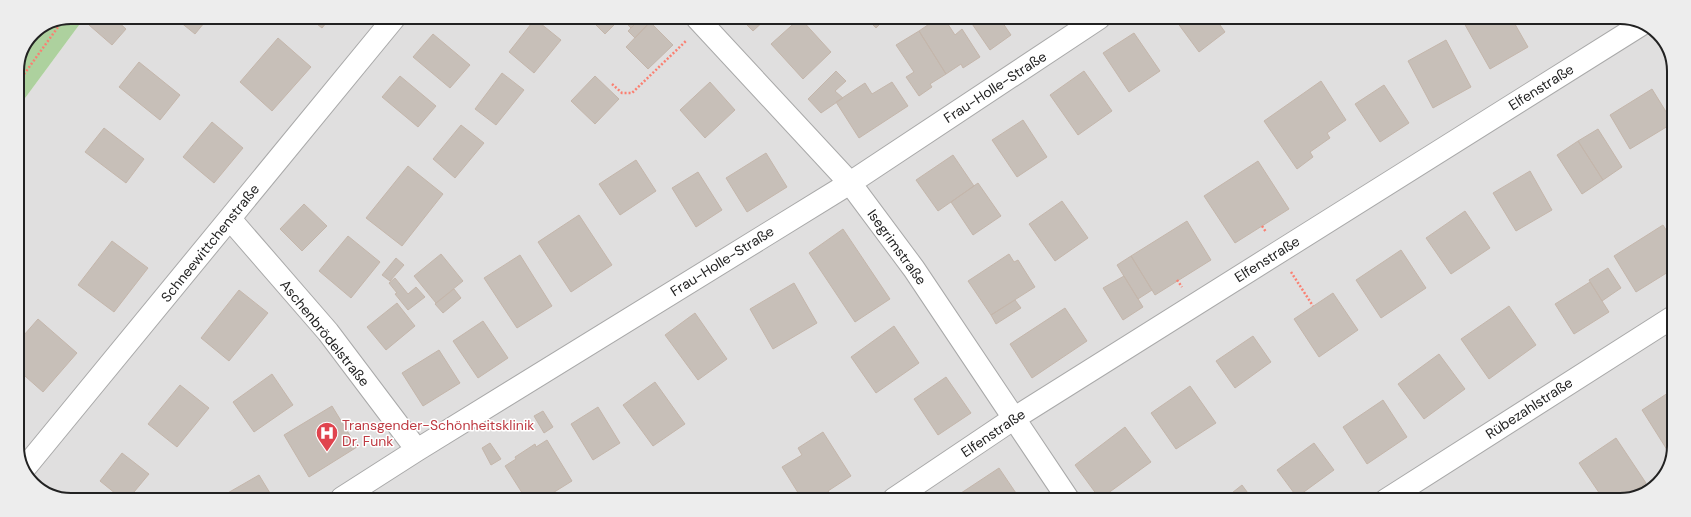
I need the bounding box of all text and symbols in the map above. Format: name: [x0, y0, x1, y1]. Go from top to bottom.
street label: Frau-Holle-Straße: [940, 47, 1050, 127]
street label: Elfenstraße: [1505, 60, 1577, 114]
street label: Schneewittchenstraße: [157, 180, 263, 306]
street label: Isegrimstraße: [864, 206, 930, 288]
street label: Frau-Holle-Straße: [667, 222, 777, 300]
street label: Elfenstraße: [1231, 232, 1303, 286]
street label: Aschenbrödelstraße: [276, 276, 374, 390]
street label: Rübezahlstraße: [1482, 373, 1576, 443]
street label: Elfenstraße: [957, 405, 1029, 461]
place label: Transgender-Schönheitsklinik Dr. Funk: [342, 416, 534, 450]
hospital icon: Transgender-Schönheitsklinik Dr. Funk: [314, 420, 340, 453]

